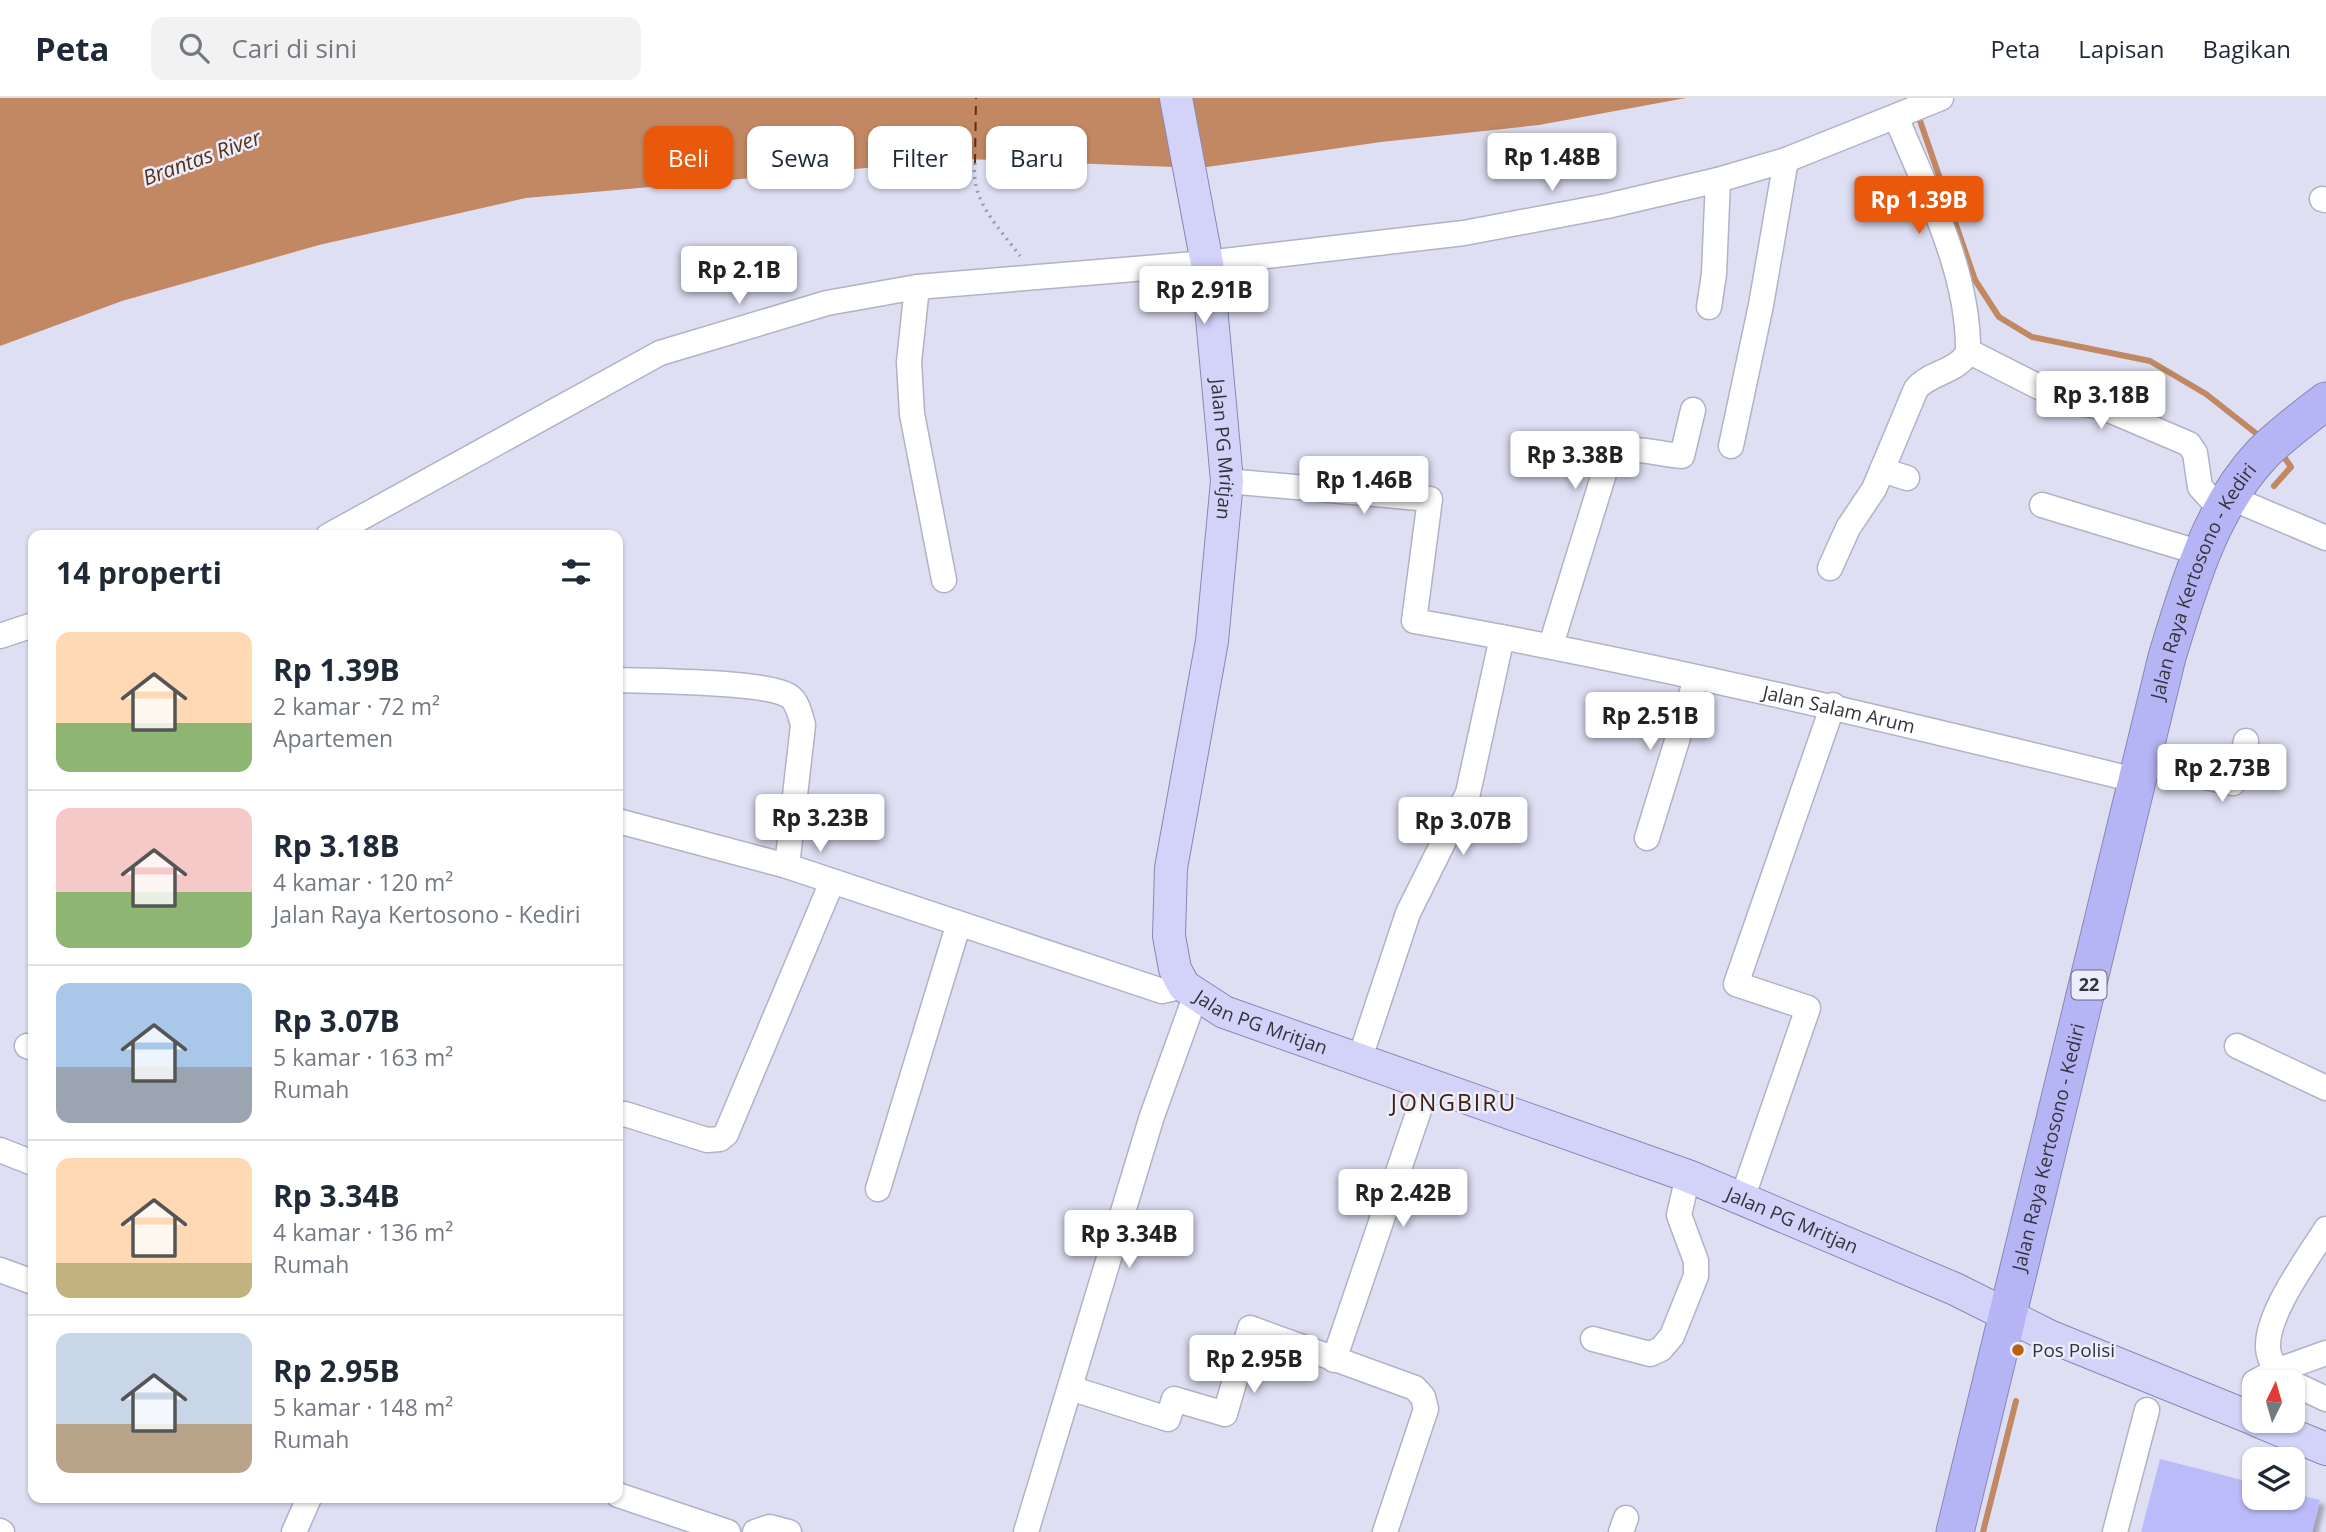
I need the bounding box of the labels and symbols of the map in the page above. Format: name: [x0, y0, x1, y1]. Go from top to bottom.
water label: Brantas River: [139, 122, 265, 191]
pin: Rp 1.48B: [1480, 134, 1624, 193]
pin: Rp 1.39B: [1847, 176, 1991, 236]
pin: Rp 2.1B: [674, 246, 804, 306]
pin: Rp 2.91B: [1132, 266, 1276, 326]
pin: Rp 3.18B: [2029, 372, 2173, 431]
street label: Jalan PG Mritjan: [1205, 376, 1240, 521]
pin: Rp 3.38B: [1503, 432, 1647, 491]
pin: Rp 1.46B: [1292, 456, 1436, 516]
street label: Jalan Raya Kertosono - Kediri: [2144, 457, 2262, 704]
street label: Jalan Salam Arum: [1758, 679, 1918, 739]
pin: Rp 2.51B: [1578, 692, 1722, 752]
pin: Rp 2.73B: [2150, 744, 2294, 804]
pin: Rp 3.23B: [748, 794, 892, 854]
pin: Rp 3.07B: [1391, 798, 1535, 857]
road number: 22: [2072, 970, 2106, 1000]
street label: Jalan PG Mritjan: [1188, 982, 1331, 1061]
street label: Jalan Raya Kertosono - Kediri: [2005, 1021, 2091, 1276]
district label: JONGBIRU: [1389, 1086, 1517, 1118]
pin: Rp 2.42B: [1331, 1170, 1475, 1229]
street label: Jalan PG Mritjan: [1720, 1180, 1862, 1260]
pin: Rp 3.34B: [1057, 1210, 1201, 1270]
pin: Rp 2.95B: [1182, 1336, 1326, 1395]
place label: Pos Polisi: [2032, 1337, 2115, 1363]
marker: Pos Polisi: [2010, 1342, 2026, 1358]
north arrow: [2242, 1370, 2305, 1433]

